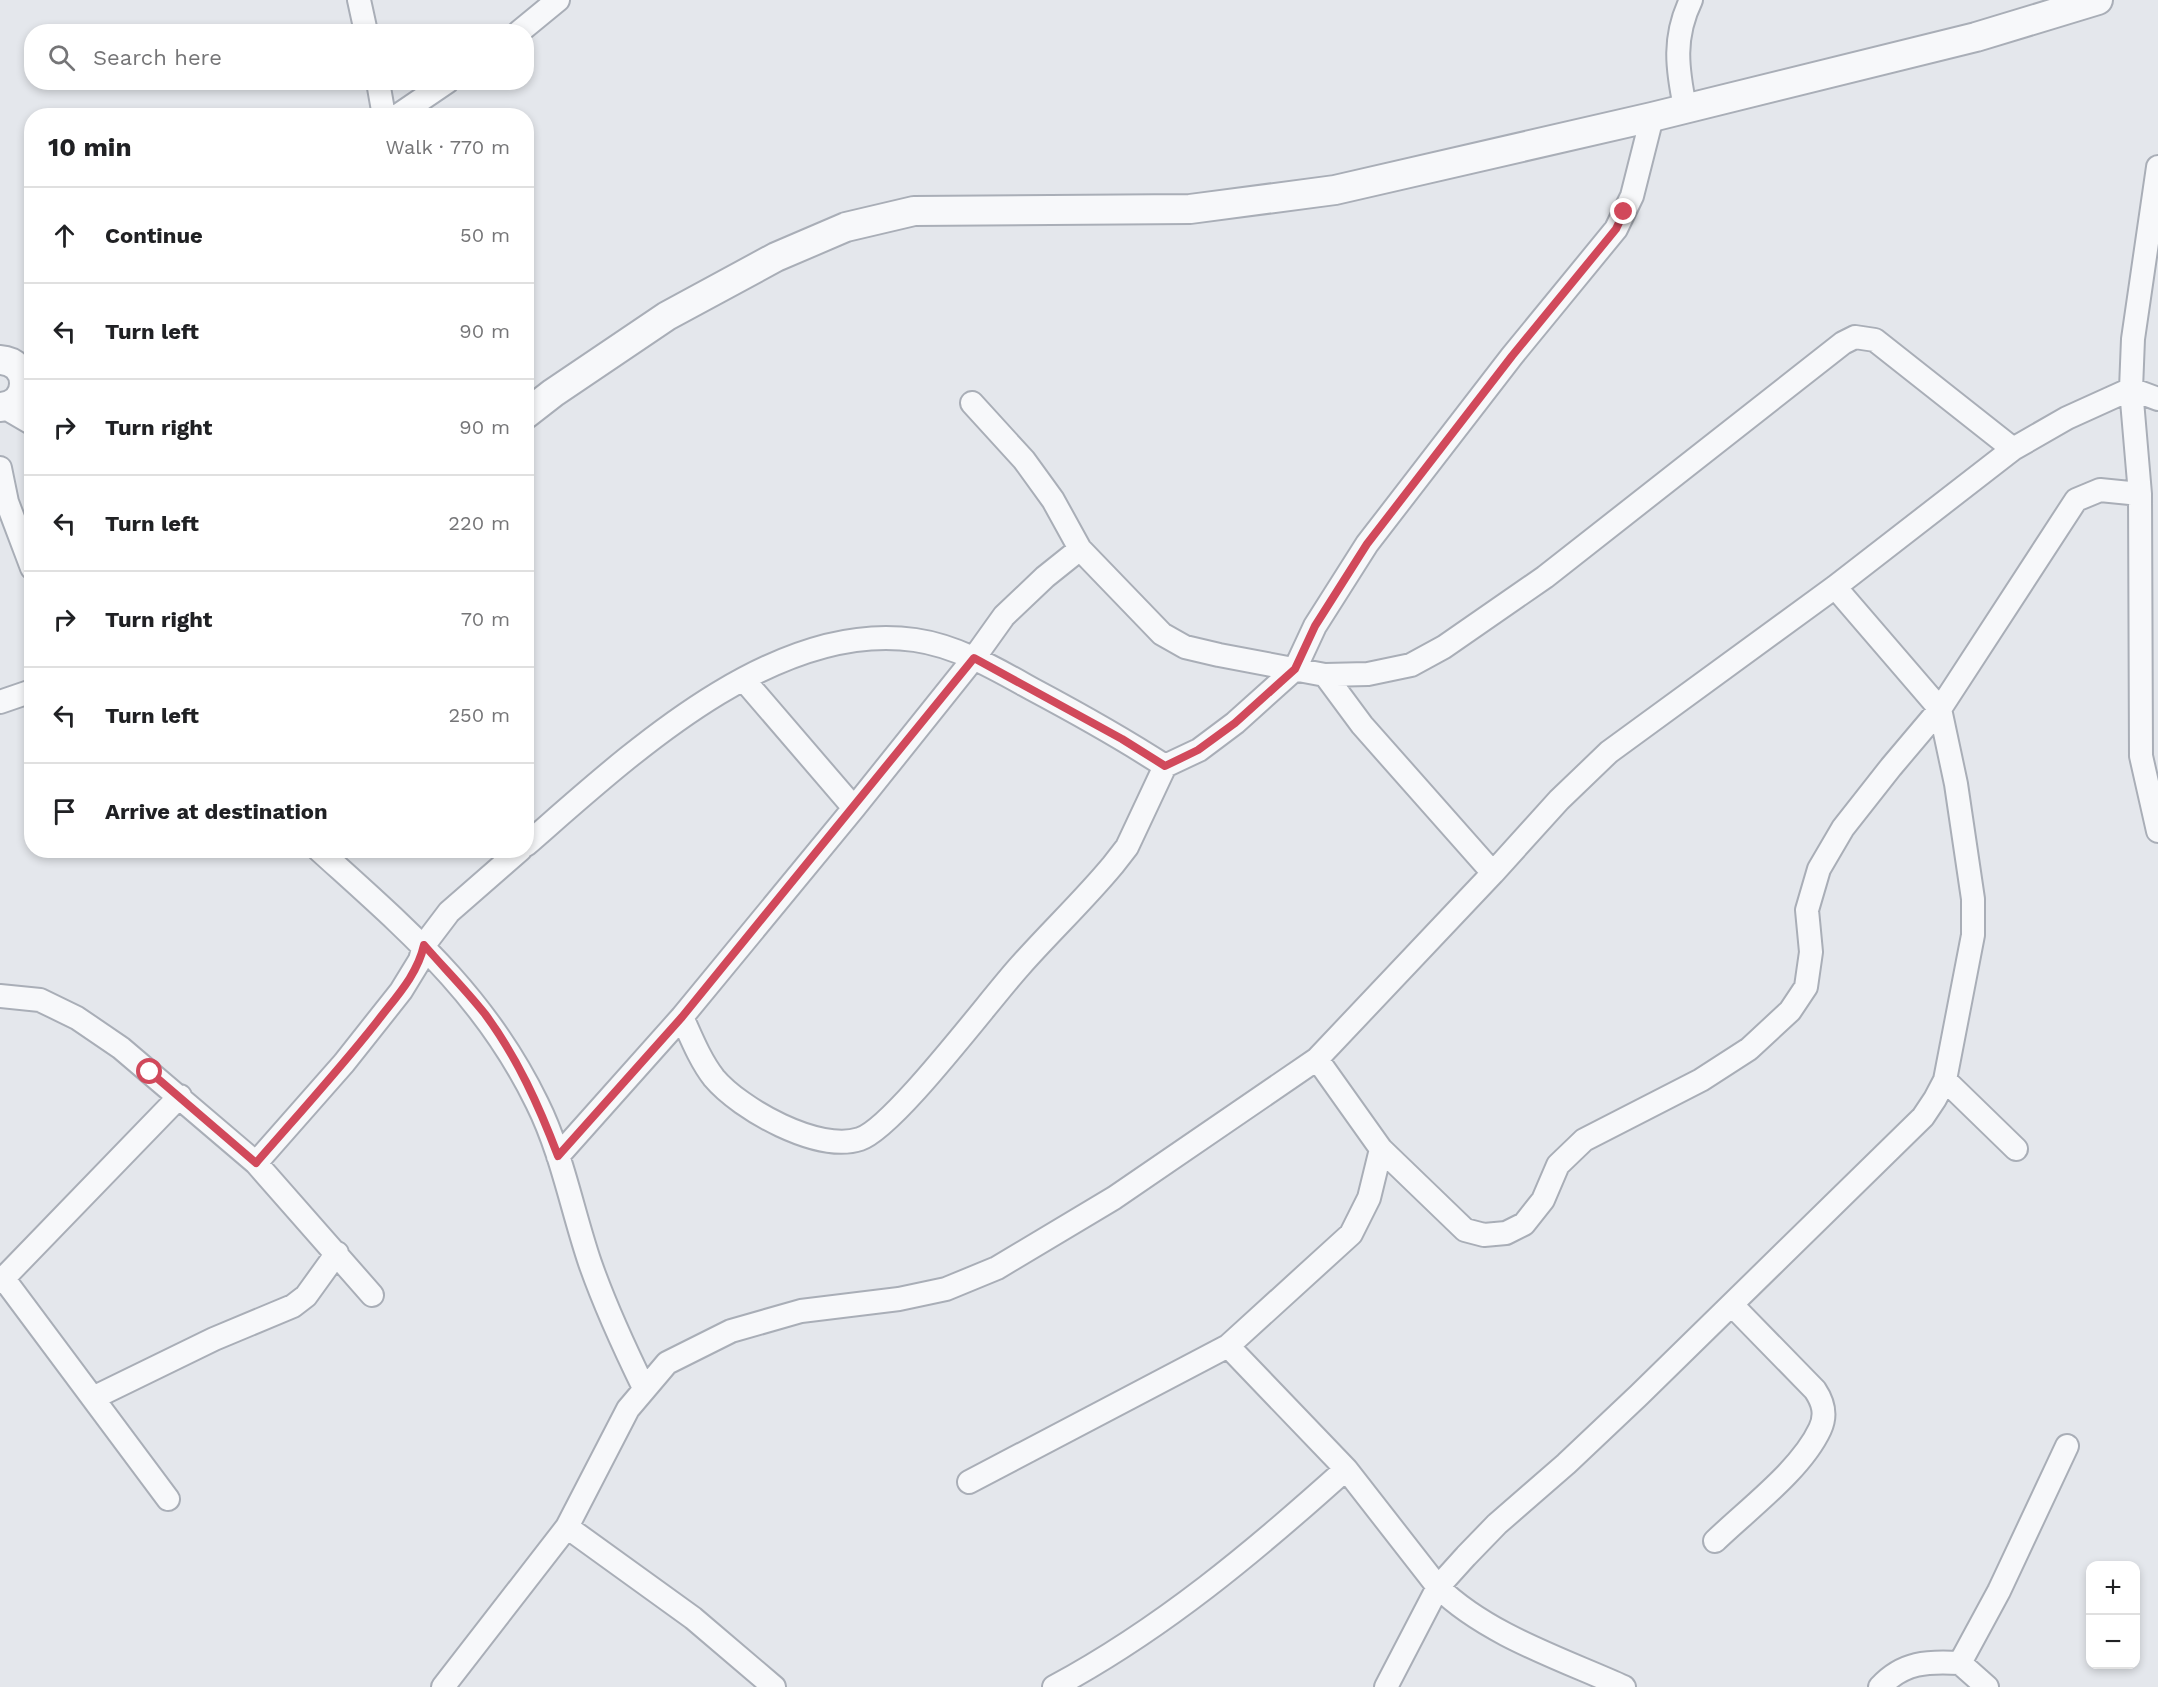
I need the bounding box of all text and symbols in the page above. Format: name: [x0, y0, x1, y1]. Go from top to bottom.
search box: [24, 24, 534, 90]
icon: search: [45, 41, 78, 74]
text: Search here: [93, 45, 222, 70]
text: 10 min: [48, 132, 132, 162]
text: Walk · 770 m: [386, 135, 510, 159]
route end: [1610, 198, 1636, 224]
icon: ahead: [48, 219, 81, 252]
text: Continue: [105, 223, 203, 248]
text: 50 m: [460, 223, 510, 247]
icon: left: [48, 315, 81, 348]
text: Turn left: [105, 319, 199, 344]
text: 90 m: [459, 319, 510, 343]
icon: right: [48, 411, 81, 444]
text: Turn right: [105, 415, 212, 440]
text: 90 m: [459, 415, 510, 439]
icon: left: [48, 507, 81, 540]
text: Turn left: [105, 511, 199, 536]
text: 220 m: [448, 511, 510, 535]
icon: right: [48, 603, 81, 636]
text: Turn right: [105, 607, 212, 632]
text: 70 m: [461, 607, 510, 631]
icon: left: [48, 699, 81, 732]
text: Turn left: [105, 703, 199, 728]
text: 250 m: [448, 703, 510, 727]
icon: arrive: [48, 795, 81, 828]
text: Arrive at destination: [105, 799, 328, 824]
route start: [136, 1058, 162, 1084]
map controls: [2086, 1561, 2140, 1669]
button: +: [2086, 1561, 2140, 1615]
button: −: [2086, 1615, 2140, 1669]

